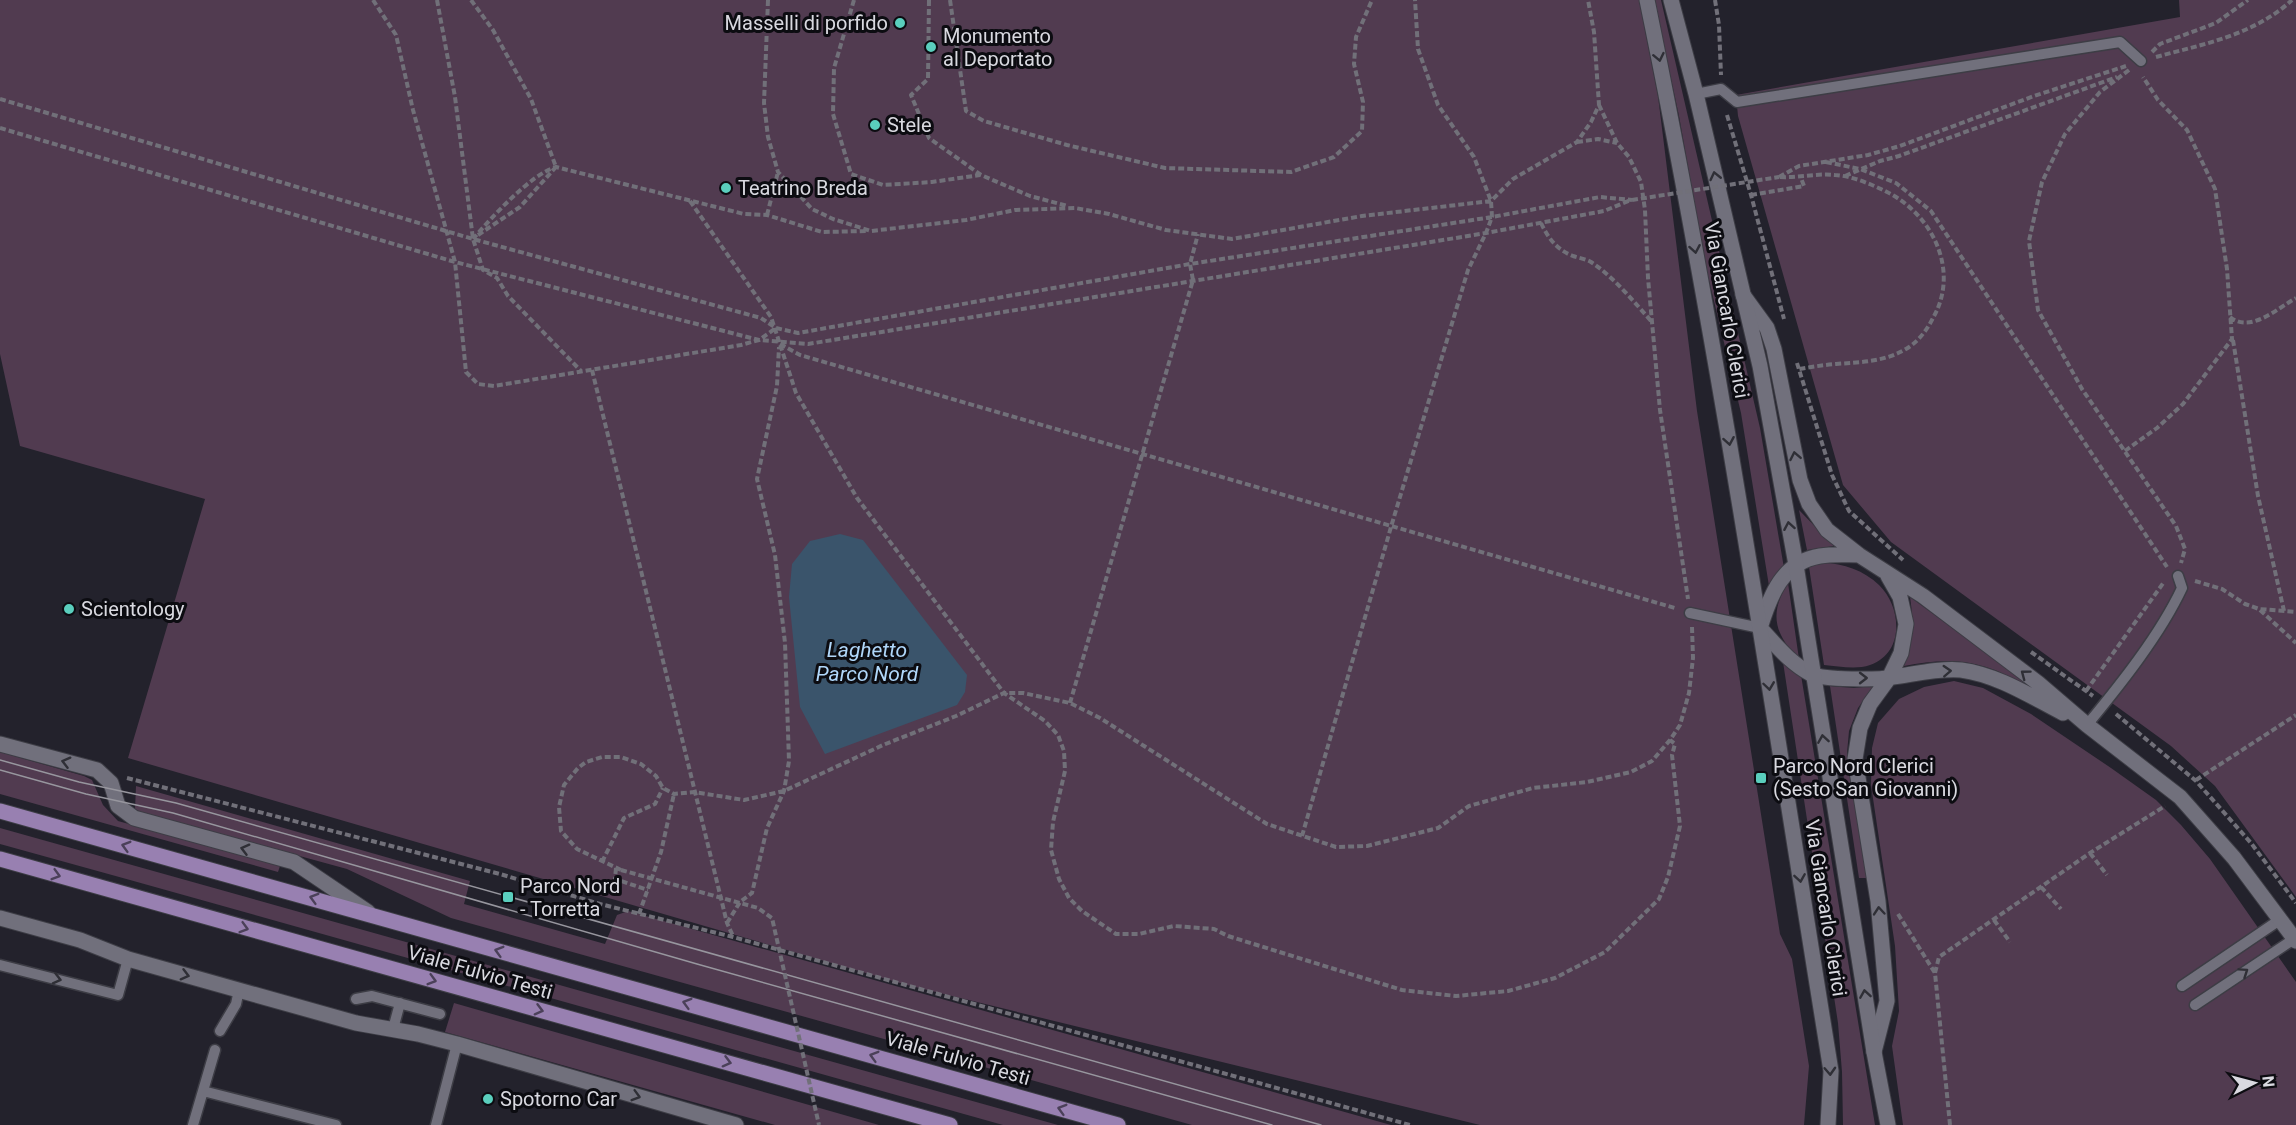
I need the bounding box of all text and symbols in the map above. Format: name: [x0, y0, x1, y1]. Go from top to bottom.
place label: Masselli di porfido: [725, 11, 888, 35]
marker: Masselli di porfido: [893, 16, 907, 30]
place label: Monumento al Deportato: [943, 24, 1053, 71]
marker: Monumento al Deportato: [924, 40, 938, 54]
one-way arrow: [1652, 52, 1665, 62]
place label: Stele: [887, 113, 932, 137]
marker: Stele: [868, 118, 882, 132]
one-way arrow: [1709, 171, 1722, 181]
place label: Teatrino Breda: [738, 176, 868, 200]
marker: Teatrino Breda: [719, 181, 733, 195]
street label: Via Giancarlo Clerici: [1700, 220, 1754, 400]
one-way arrow: [1688, 244, 1701, 254]
one-way arrow: [1722, 436, 1734, 446]
one-way arrow: [1789, 452, 1802, 462]
one-way arrow: [1783, 521, 1796, 531]
place label: Scientology: [81, 597, 185, 621]
marker: Scientology: [62, 602, 76, 616]
water label: Laghetto Parco Nord: [816, 638, 919, 686]
one-way arrow: [1942, 664, 1951, 677]
one-way arrow: [2021, 670, 2032, 681]
one-way arrow: [1858, 672, 1867, 684]
one-way arrow: [1762, 681, 1774, 690]
one-way arrow: [1818, 735, 1830, 744]
place label: Parco Nord Clerici (Sesto San Giovanni): [1773, 754, 1958, 801]
one-way arrow: [61, 757, 72, 769]
marker: Parco Nord Clerici (Sesto San Giovanni): [1754, 771, 1768, 785]
street label: Via Giancarlo Clerici: [1800, 818, 1852, 998]
one-way arrow: [121, 841, 132, 853]
one-way arrow: [240, 844, 251, 856]
one-way arrow: [50, 868, 61, 880]
place label: Parco Nord - Torretta: [520, 874, 620, 921]
one-way arrow: [1793, 874, 1805, 883]
marker: Parco Nord - Torretta: [501, 890, 515, 904]
one-way arrow: [309, 893, 319, 906]
one-way arrow: [1873, 907, 1886, 916]
one-way arrow: [239, 920, 249, 933]
street label: Viale Fulvio Testi: [405, 940, 555, 1004]
one-way arrow: [494, 945, 504, 958]
one-way arrow: [179, 968, 189, 980]
one-way arrow: [2237, 968, 2248, 979]
one-way arrow: [51, 972, 61, 985]
one-way arrow: [426, 973, 437, 985]
one-way arrow: [1859, 989, 1872, 999]
one-way arrow: [682, 998, 692, 1011]
one-way arrow: [533, 1003, 544, 1015]
street label: Viale Fulvio Testi: [883, 1026, 1033, 1090]
one-way arrow: [869, 1051, 879, 1064]
north arrow: [2224, 1053, 2284, 1113]
one-way arrow: [722, 1054, 732, 1067]
one-way arrow: [1823, 1066, 1836, 1075]
text: N: [2258, 1075, 2278, 1088]
place label: Spotorno Car: [500, 1087, 617, 1111]
one-way arrow: [630, 1089, 641, 1101]
marker: Spotorno Car: [481, 1092, 495, 1106]
one-way arrow: [1057, 1104, 1068, 1116]

